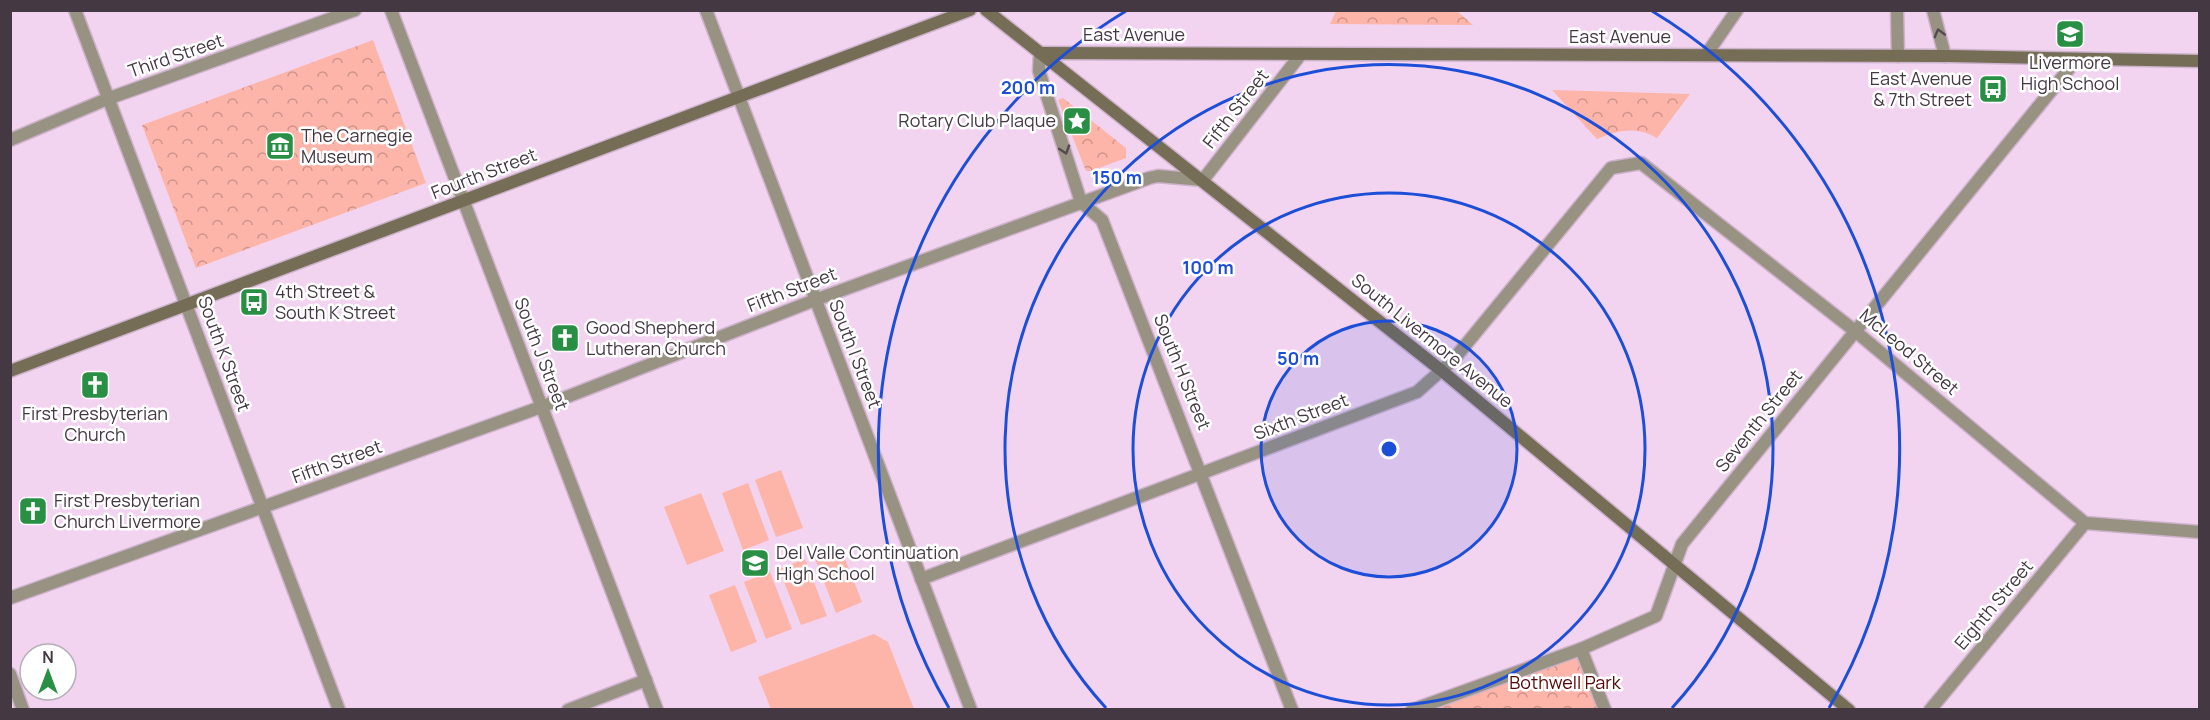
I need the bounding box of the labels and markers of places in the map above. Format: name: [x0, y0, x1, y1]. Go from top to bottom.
school or university icon: Livermore High School: [2054, 18, 2086, 50]
place label: Livermore High School: [2021, 50, 2119, 95]
place label: East Avenue & 7th Street: [1870, 66, 1972, 111]
bus stop icon: East Avenue & 7th Street: [1977, 73, 2009, 105]
place icon: Rotary Club Plaque: [1061, 105, 1093, 137]
place label: Rotary Club Plaque: [898, 108, 1056, 132]
place label: The Carnegie Museum: [301, 123, 412, 168]
museum icon: The Carnegie Museum: [264, 130, 296, 162]
place label: 4th Street & South K Street: [275, 279, 396, 324]
bus stop icon: 4th Street & South K Street: [238, 286, 270, 318]
place label: Good Shepherd Lutheran Church: [586, 315, 726, 360]
church icon: Good Shepherd Lutheran Church: [549, 322, 581, 354]
church icon: First Presbyterian Church: [79, 369, 111, 401]
place label: First Presbyterian Church: [22, 401, 168, 446]
centre of rings: [1379, 439, 1399, 459]
place label: First Presbyterian Church Livermore: [54, 488, 201, 533]
church icon: First Presbyterian Church Livermore: [17, 495, 49, 527]
place label: Del Valle Continuation High School: [776, 540, 959, 585]
school or university icon: Del Valle Continuation High School: [739, 547, 771, 579]

